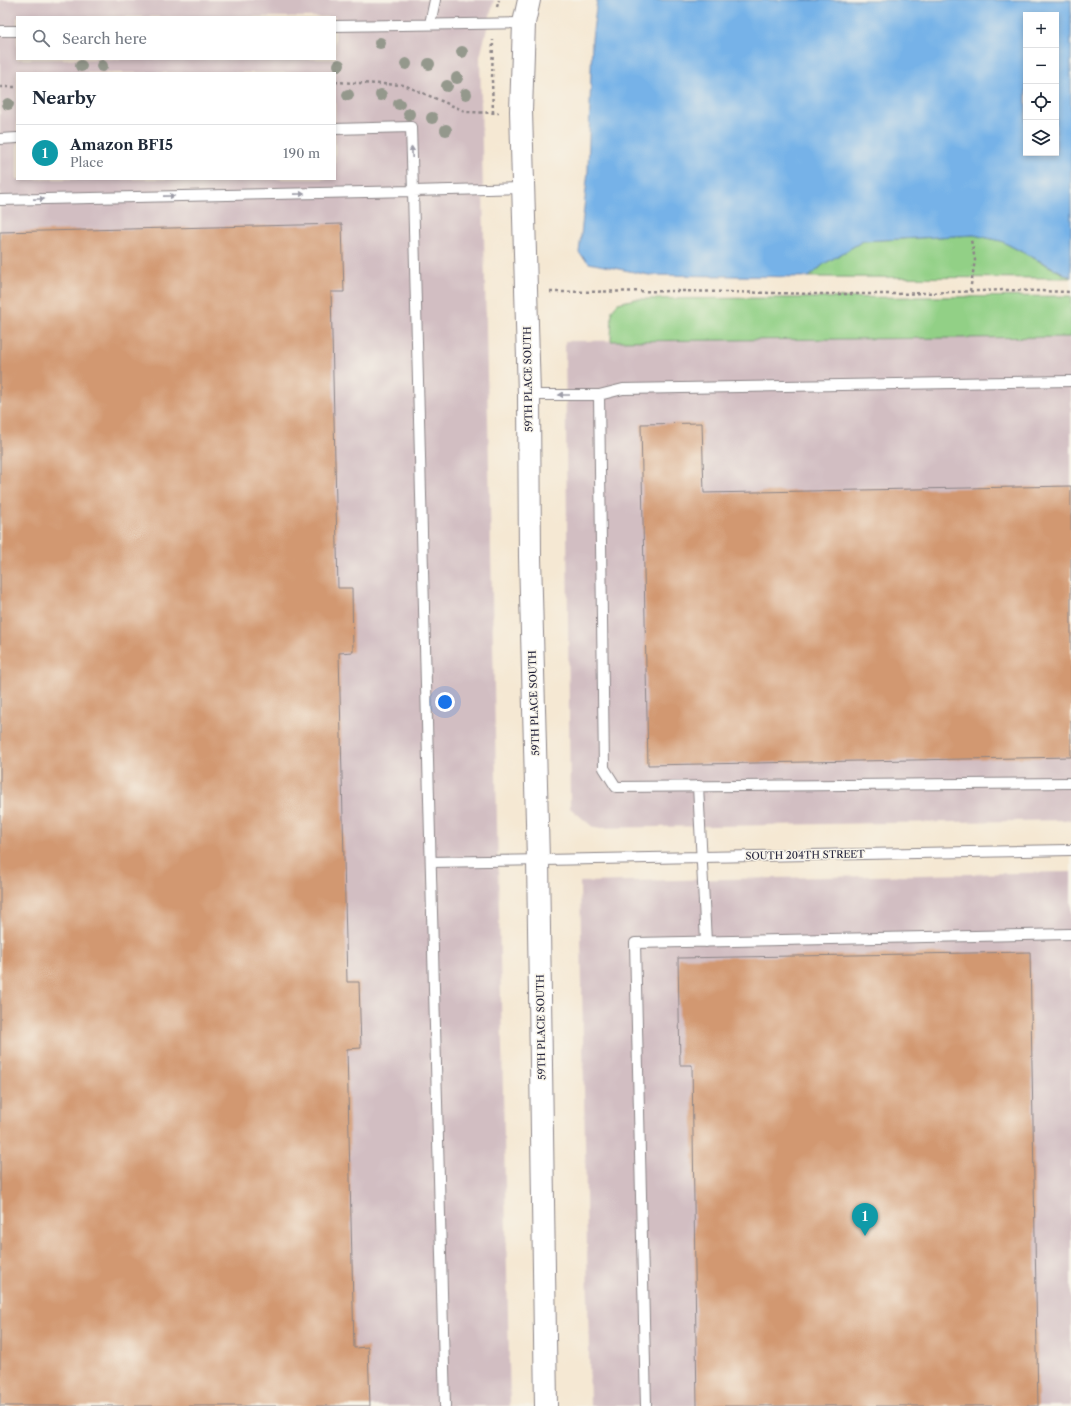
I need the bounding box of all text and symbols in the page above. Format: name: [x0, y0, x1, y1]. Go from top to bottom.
map controls: [1023, 12, 1059, 156]
button: +: [1023, 12, 1059, 48]
search box: [16, 16, 336, 60]
icon: search: [30, 27, 52, 49]
text: Search here: [62, 29, 147, 48]
button: −: [1023, 48, 1059, 84]
button: locate: [1023, 84, 1059, 120]
text: Nearby: [32, 88, 96, 108]
button: layers: [1023, 120, 1059, 156]
text: Amazon BFI5: [70, 135, 173, 154]
text: 1: [42, 145, 48, 161]
text: 190 m: [283, 145, 320, 161]
one-way arrow: [409, 145, 415, 158]
text: Place: [70, 154, 103, 170]
one-way arrow: [293, 191, 306, 197]
one-way arrow: [163, 193, 176, 199]
one-way arrow: [33, 196, 46, 202]
street label: 59TH PLACE SOUTH: [521, 326, 535, 432]
one-way arrow: [557, 392, 570, 398]
street label: 59TH PLACE SOUTH: [526, 650, 542, 756]
your location: [435, 692, 455, 712]
street label: SOUTH 204TH STREET: [745, 847, 865, 863]
street label: 59TH PLACE SOUTH: [534, 974, 548, 1080]
pin: 1: [852, 1203, 878, 1236]

